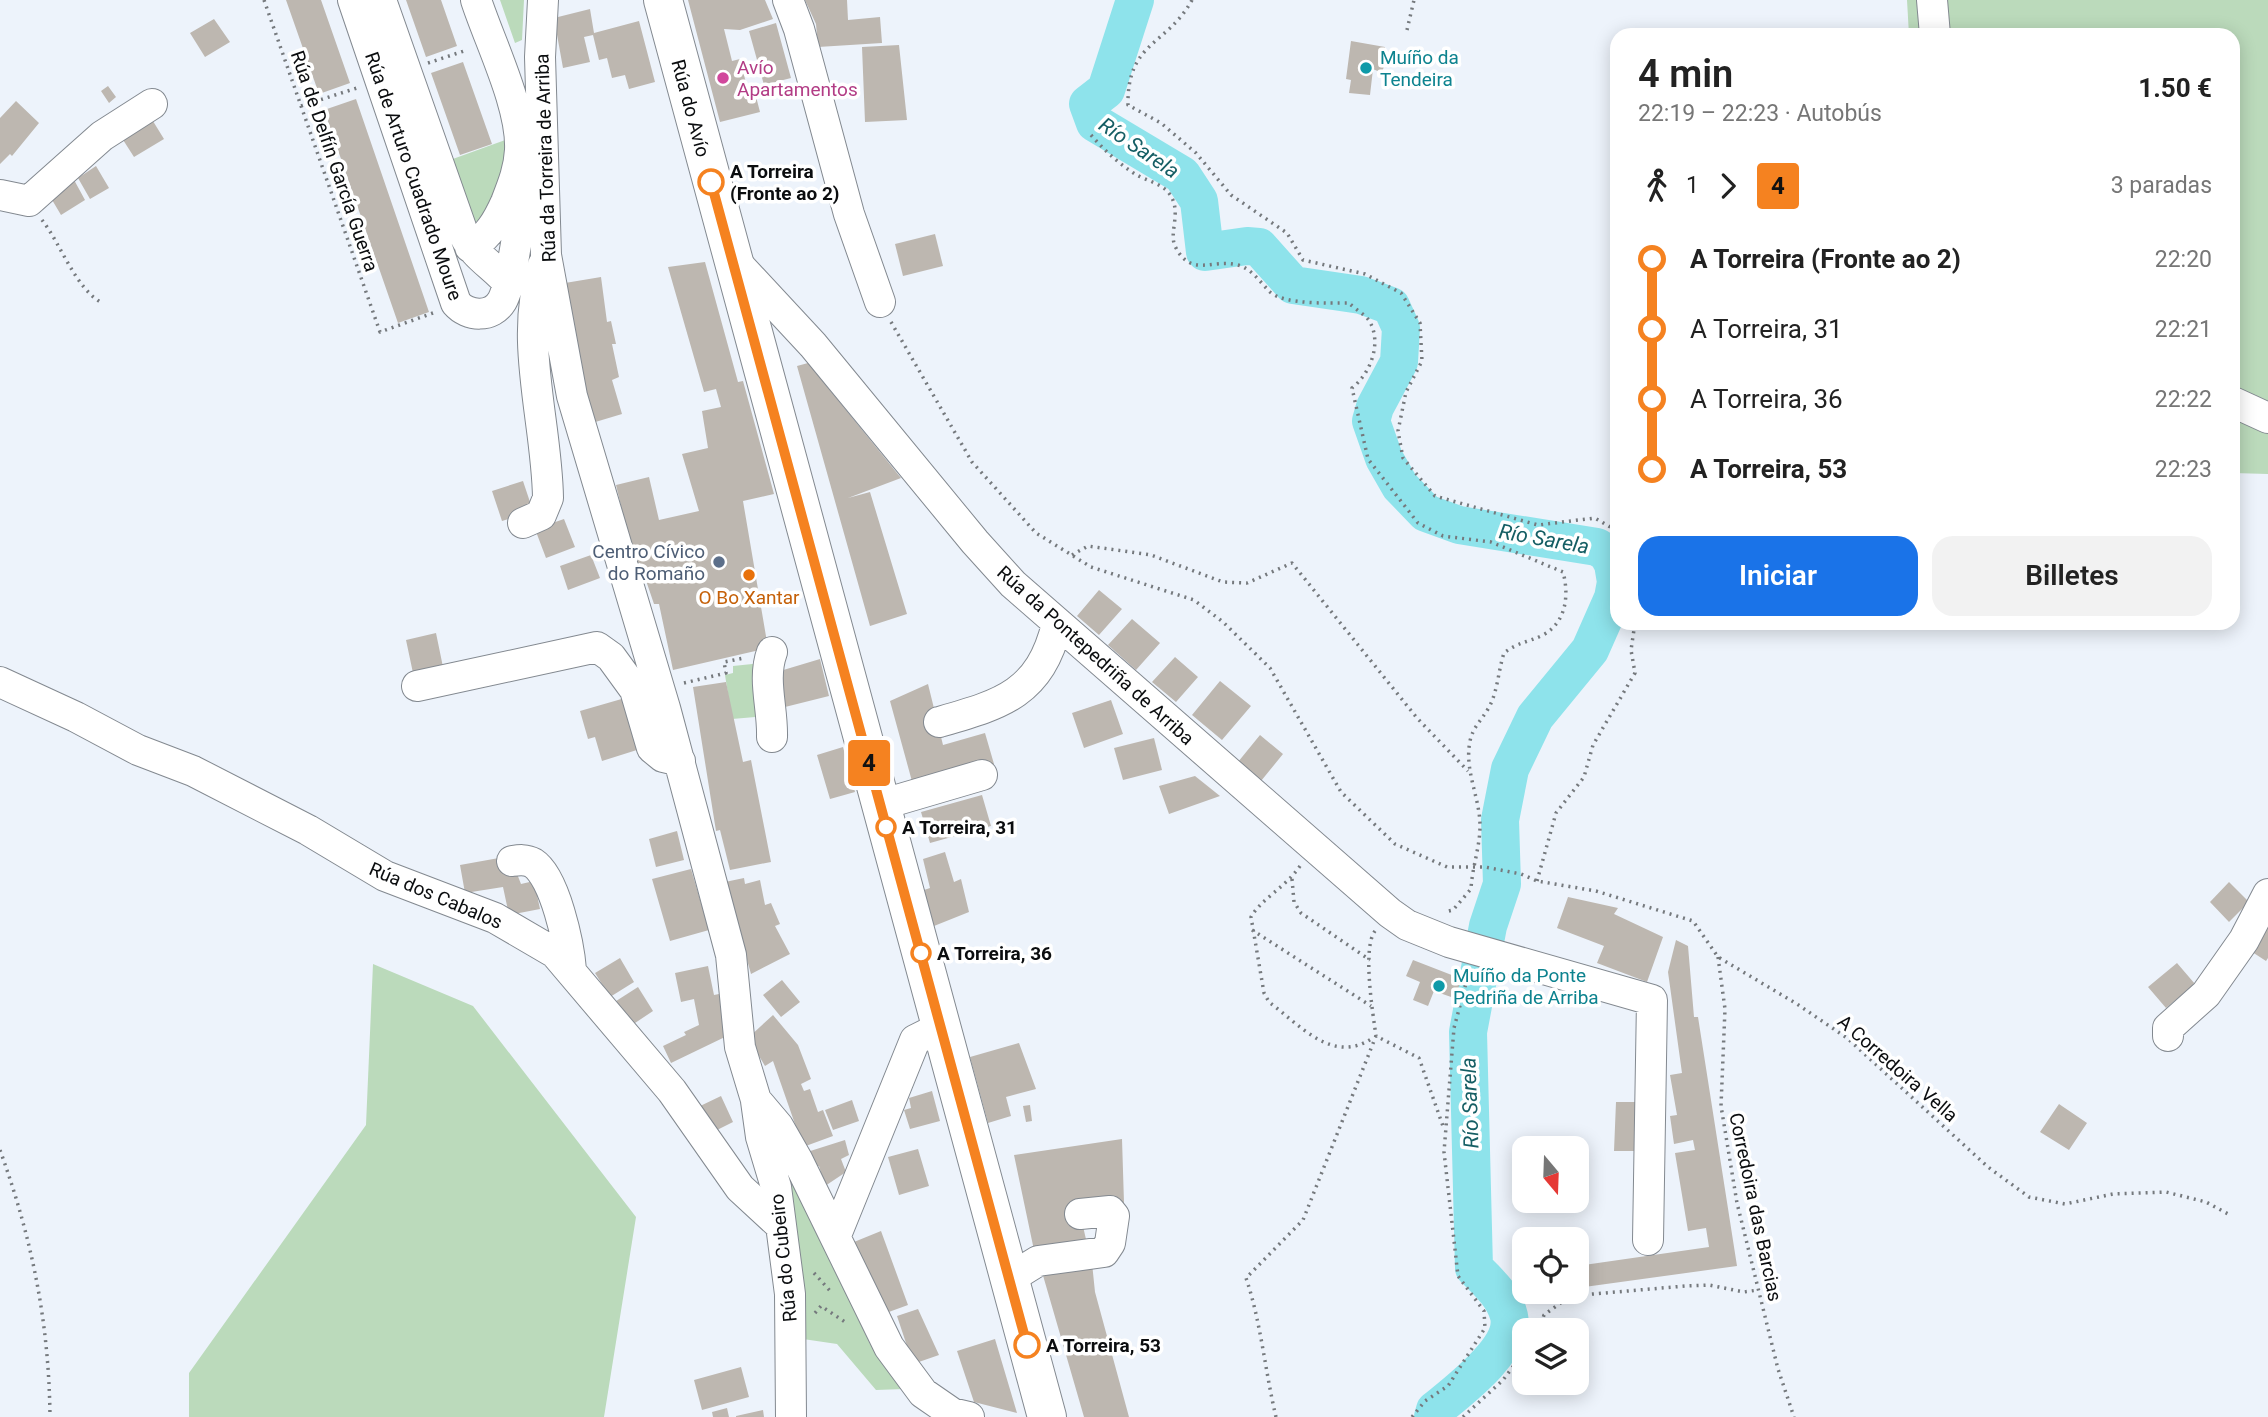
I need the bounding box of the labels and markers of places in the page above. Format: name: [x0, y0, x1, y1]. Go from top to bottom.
place label: Muíño da Tendeira: [1380, 46, 1459, 91]
place label: Avío Apartamentos: [737, 56, 858, 101]
marker: Muíño da Tendeira: [1358, 60, 1374, 76]
marker: Avío Apartamentos: [715, 70, 731, 86]
place label: A Torreira (Fronte ao 2): [730, 160, 839, 205]
marker: A Torreira (Fronte ao 2): [698, 169, 724, 195]
place label: Centro Cívico do Romaño: [592, 540, 705, 585]
marker: Centro Cívico do Romaño: [711, 554, 727, 570]
marker: O Bo Xantar: [741, 567, 757, 583]
place label: O Bo Xantar: [699, 586, 800, 609]
place label: A Torreira, 31: [902, 816, 1017, 839]
marker: A Torreira, 31: [876, 817, 896, 837]
place label: A Torreira, 36: [937, 942, 1052, 965]
marker: A Torreira, 36: [911, 943, 931, 963]
place label: Muíño da Ponte Pedriña de Arriba: [1453, 964, 1599, 1009]
marker: Muíño da Ponte Pedriña de Arriba: [1431, 978, 1447, 994]
marker: A Torreira, 53: [1014, 1332, 1040, 1358]
place label: A Torreira, 53: [1046, 1334, 1161, 1357]

